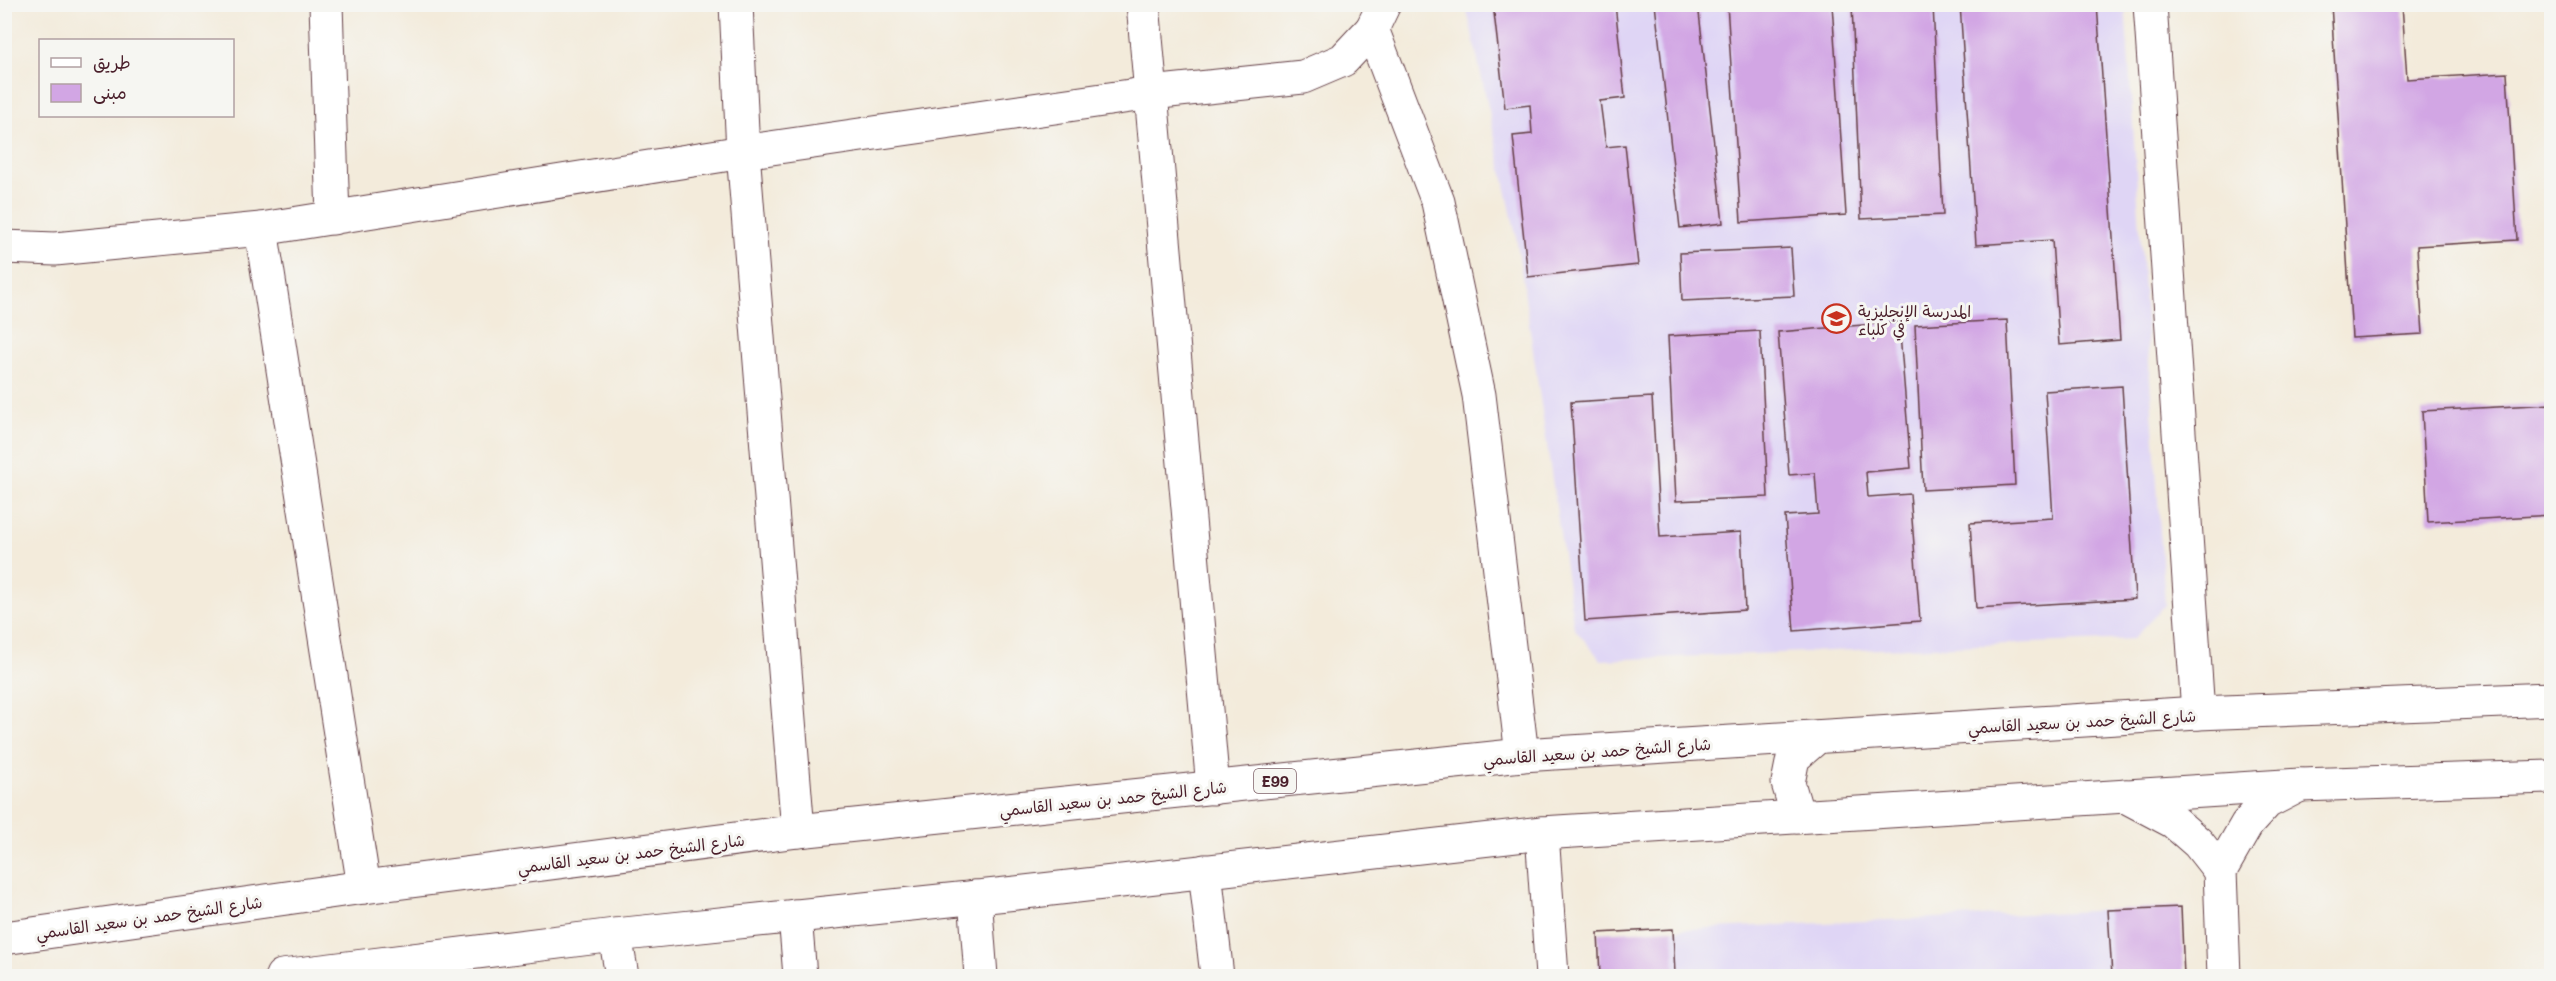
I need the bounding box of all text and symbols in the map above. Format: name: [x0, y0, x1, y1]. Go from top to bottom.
legend: [39, 39, 234, 117]
text: طريق: [93, 50, 131, 74]
text: مبنى: [93, 80, 127, 104]
place label: المدرسة الإنجليزية في كلباء: [1858, 300, 1971, 341]
school or university icon: المدرسة الإنجليزية في كلباء: [1821, 303, 1853, 335]
street label: شارع الشيخ حمد بن سعيد القاسمي: [1967, 705, 2197, 742]
street label: شارع الشيخ حمد بن سعيد القاسمي: [1482, 733, 1712, 774]
road number: E99: [1254, 769, 1296, 793]
street label: شارع الشيخ حمد بن سعيد القاسمي: [998, 776, 1228, 825]
street label: شارع الشيخ حمد بن سعيد القاسمي: [516, 829, 746, 882]
street label: شارع الشيخ حمد بن سعيد القاسمي: [34, 891, 264, 948]

